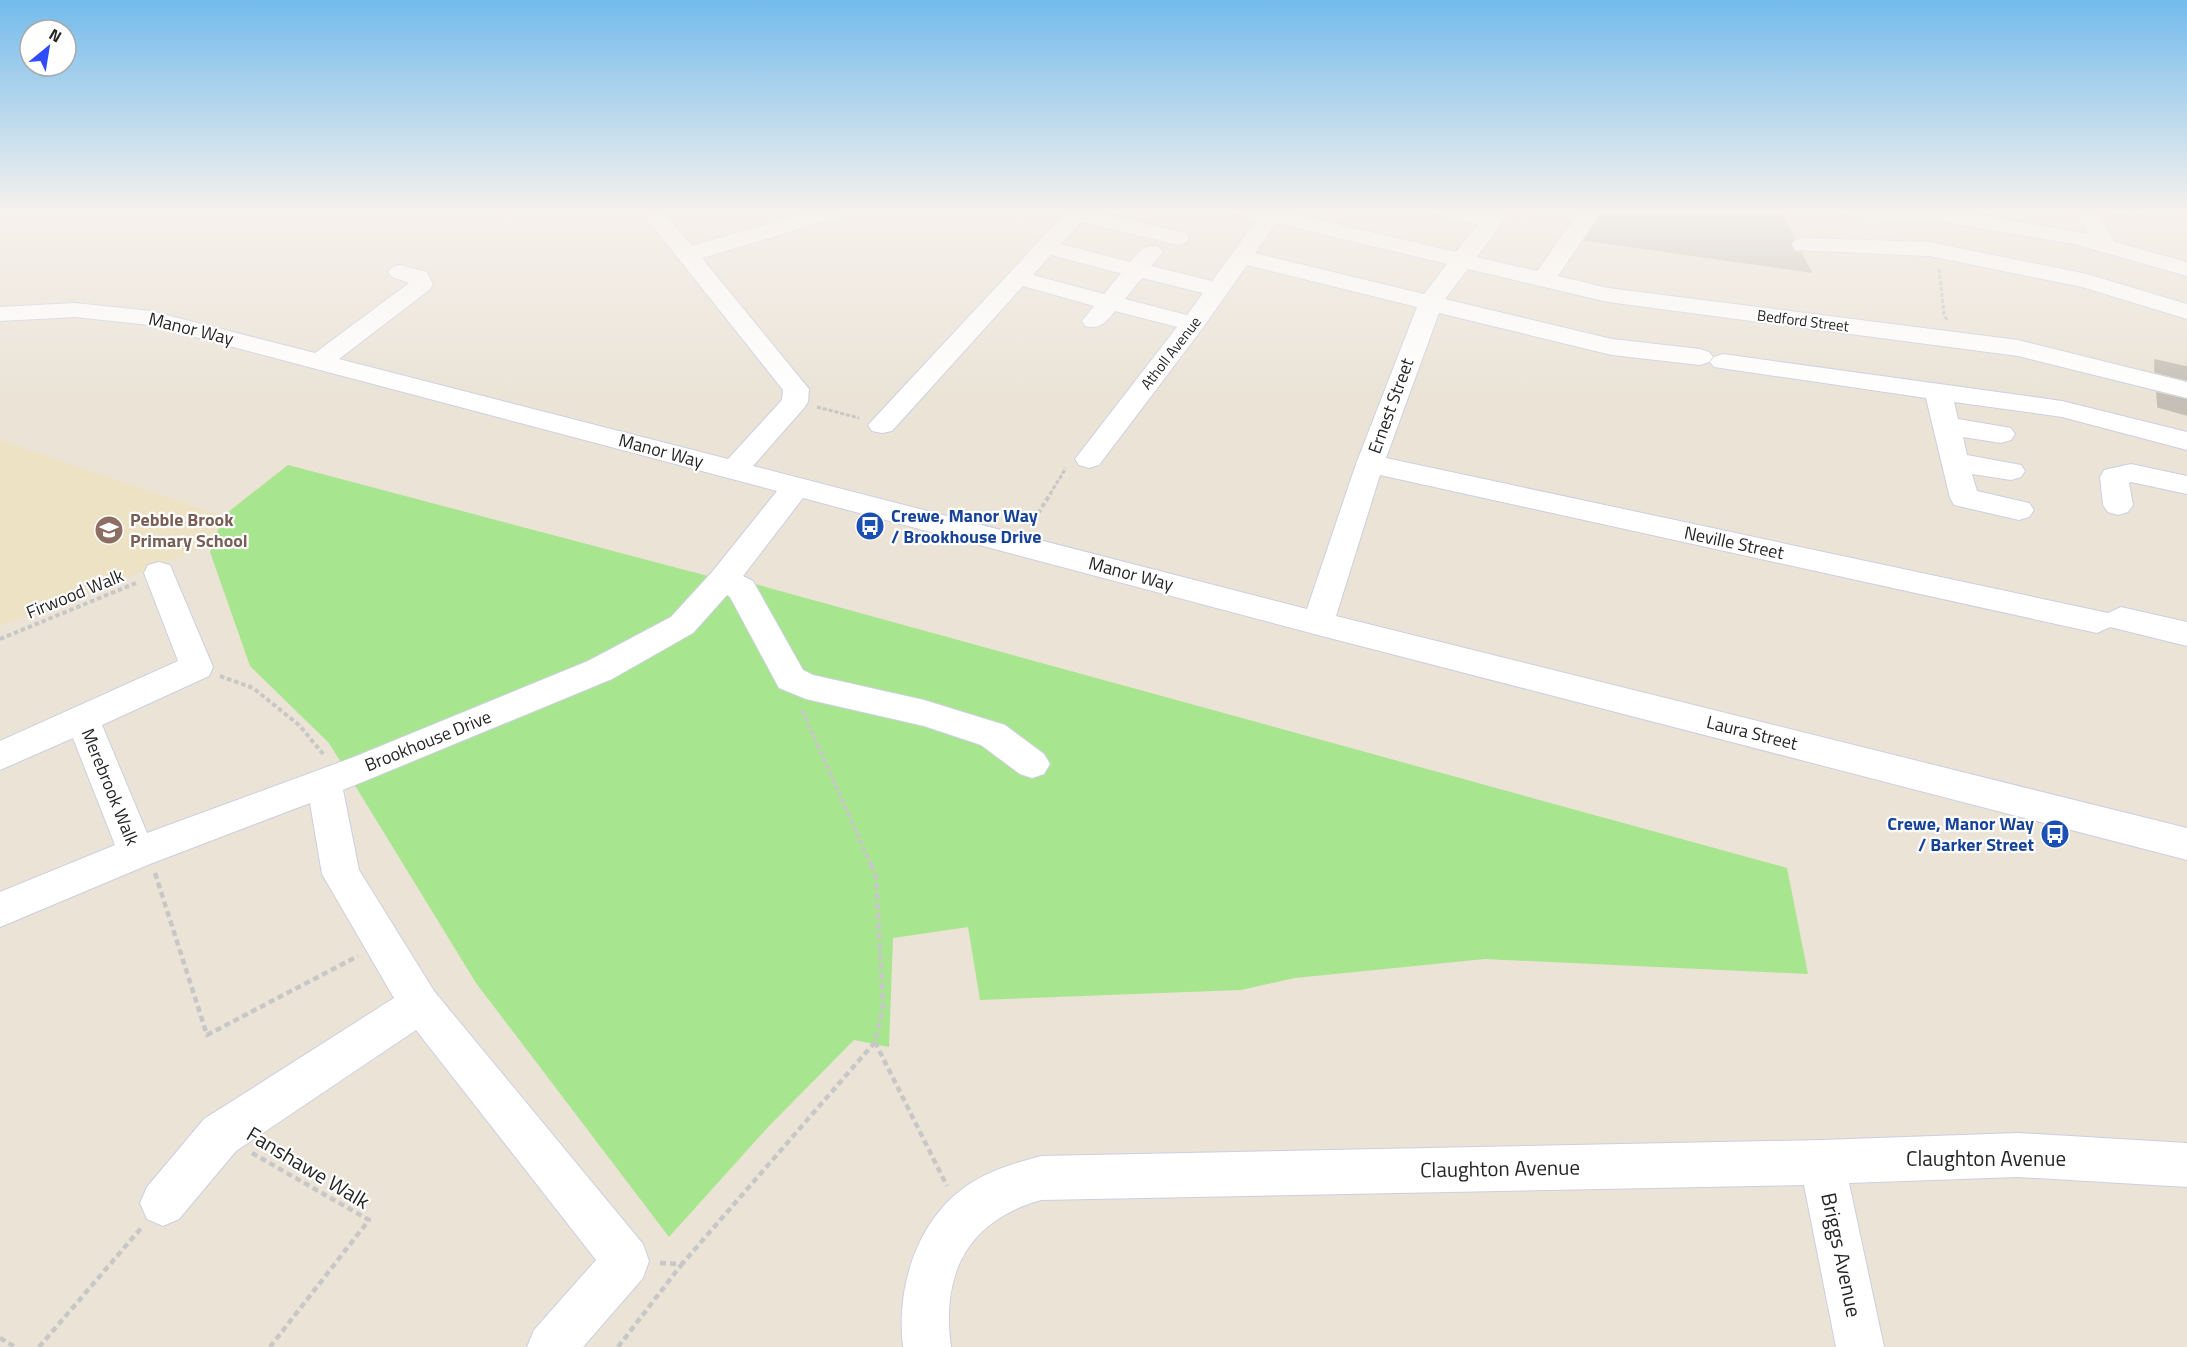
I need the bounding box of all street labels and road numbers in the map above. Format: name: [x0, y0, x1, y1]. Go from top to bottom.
street label: Bedford Street: [1756, 303, 1851, 338]
street label: Manor Way: [146, 305, 237, 352]
street label: Atholl Avenue: [1135, 311, 1206, 394]
street label: Ernest Street: [1361, 354, 1421, 457]
street label: Manor Way: [616, 426, 707, 475]
street label: Neville Street: [1682, 519, 1787, 566]
street label: Manor Way: [1086, 549, 1177, 598]
street label: Firwood Walk: [22, 562, 128, 625]
street label: Brookhouse Drive: [361, 703, 495, 778]
street label: Laura Street: [1704, 708, 1801, 757]
street label: Merebrook Walk: [75, 724, 146, 850]
street label: Fanshawe Walk: [241, 1118, 376, 1217]
street label: Claughton Avenue: [1906, 1142, 2066, 1174]
street label: Claughton Avenue: [1420, 1151, 1580, 1185]
street label: Briggs Avenue: [1813, 1190, 1871, 1320]

